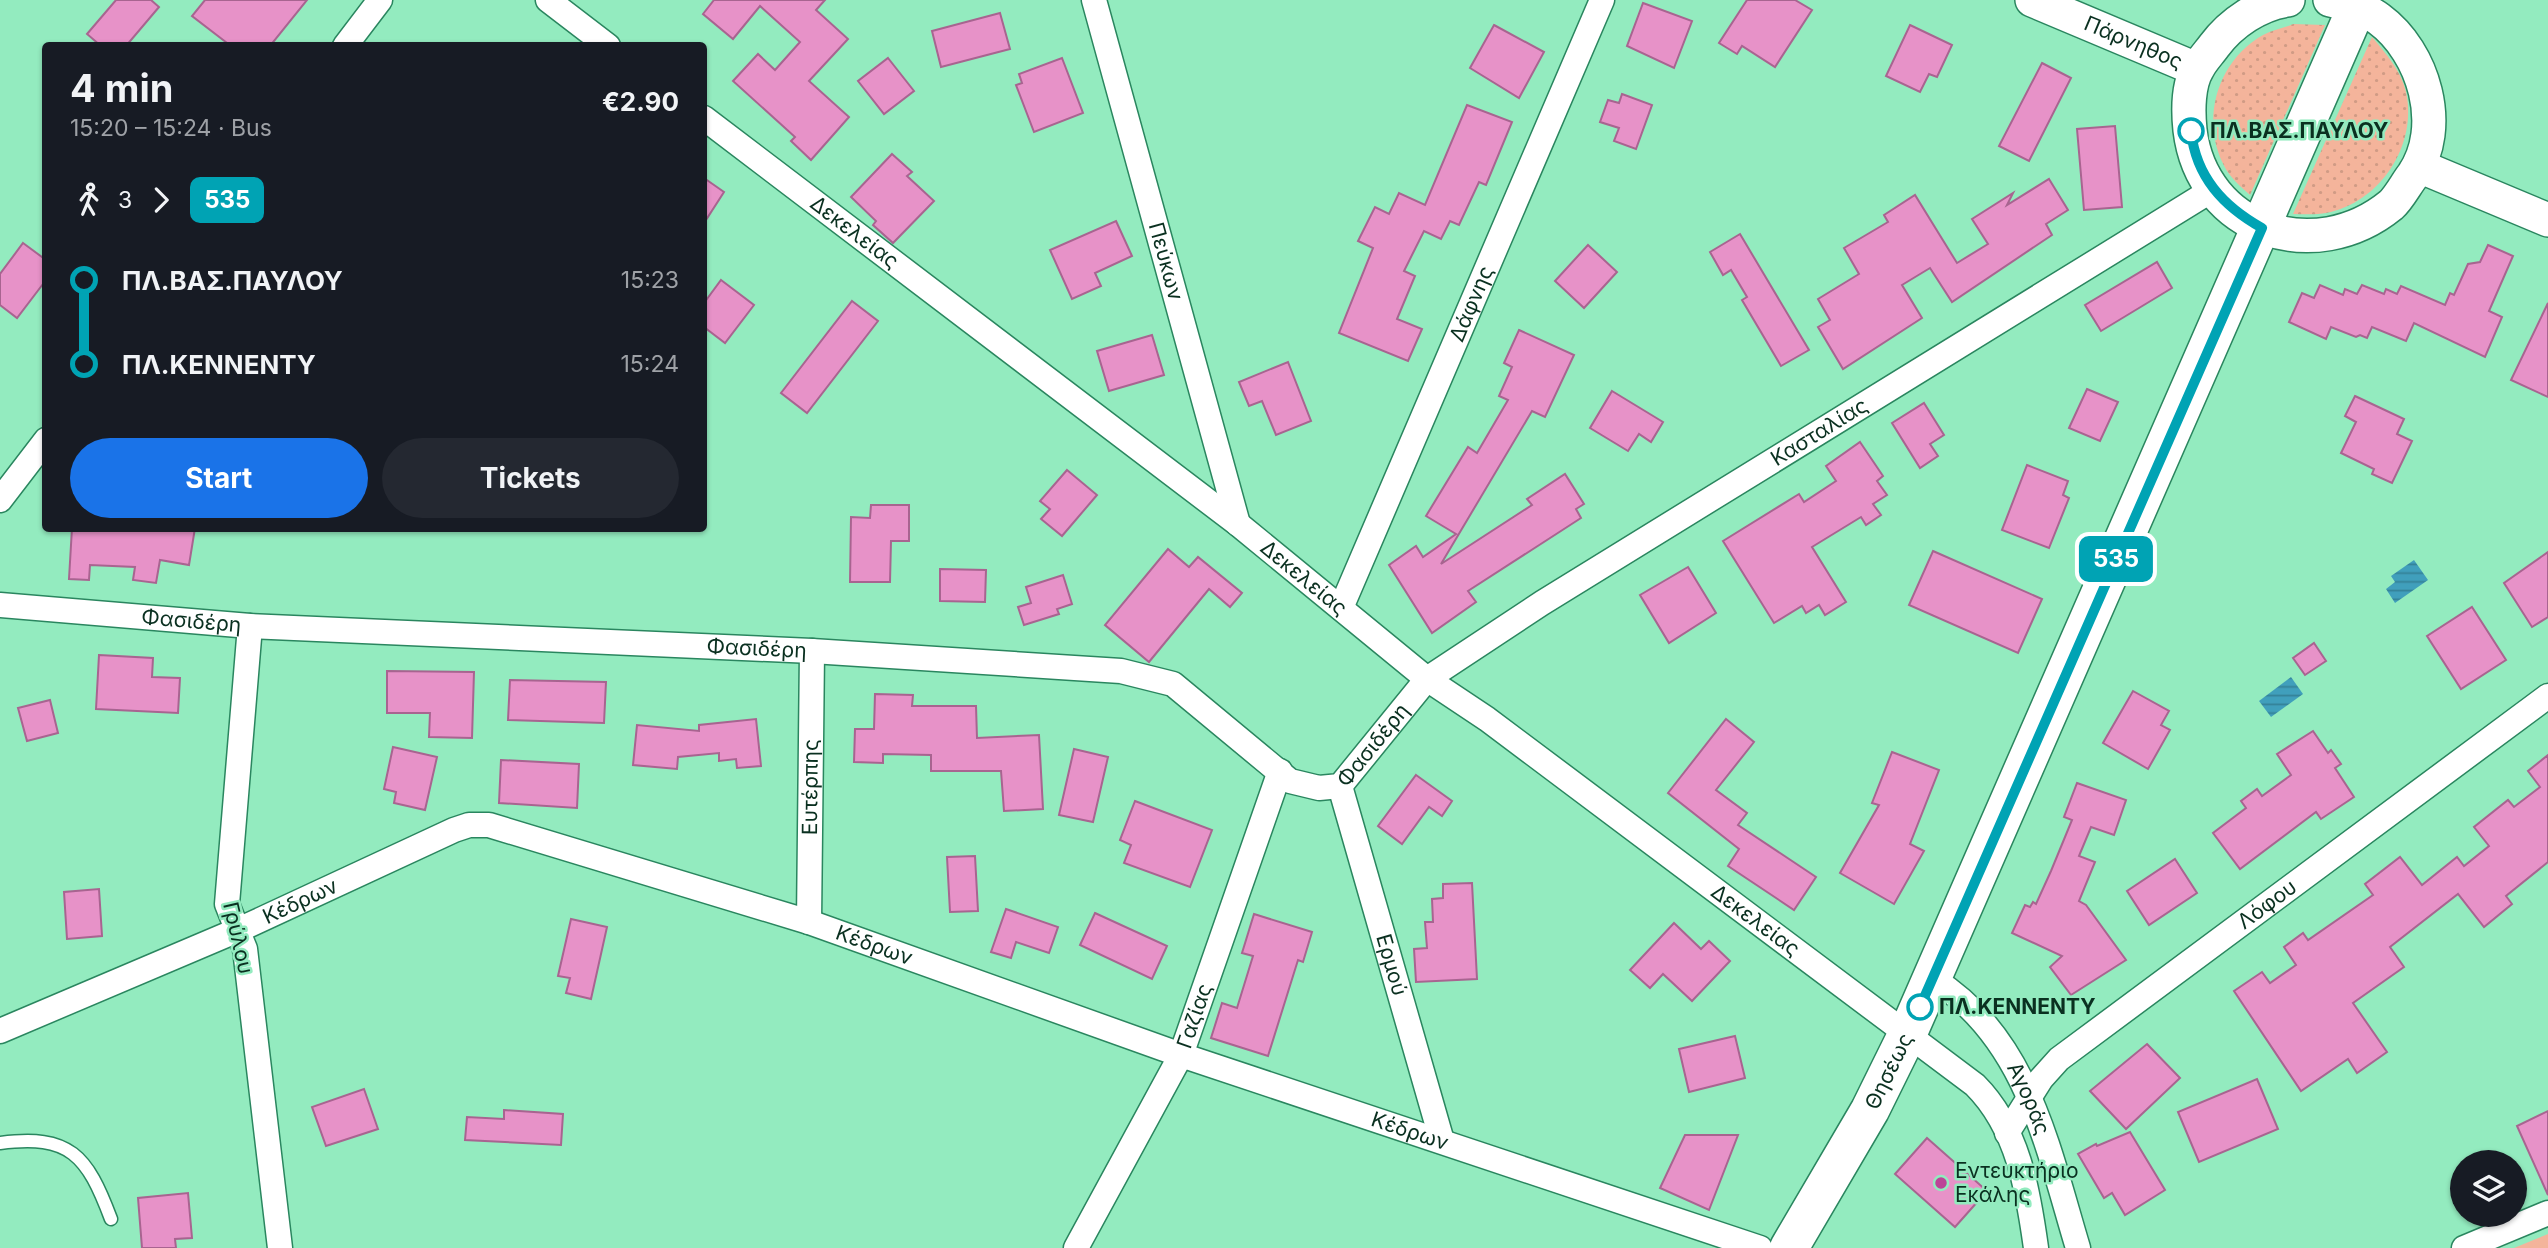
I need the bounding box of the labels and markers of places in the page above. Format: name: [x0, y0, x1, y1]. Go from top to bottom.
marker: ΠΛ.ΒΑΣ.ΠΑΥΛΟΥ: [2178, 118, 2204, 144]
place label: ΠΛ.ΒΑΣ.ΠΑΥΛΟΥ: [2210, 118, 2388, 143]
marker: ΠΛ.ΚΕΝΝΕΝΤΥ: [1907, 994, 1933, 1020]
place label: ΠΛ.ΚΕΝΝΕΝΤΥ: [1939, 994, 2096, 1019]
place label: Εντευκτήριο Εκάλης: [1955, 1158, 2079, 1207]
marker: Εντευκτήριο Εκάλης: [1933, 1175, 1949, 1191]

